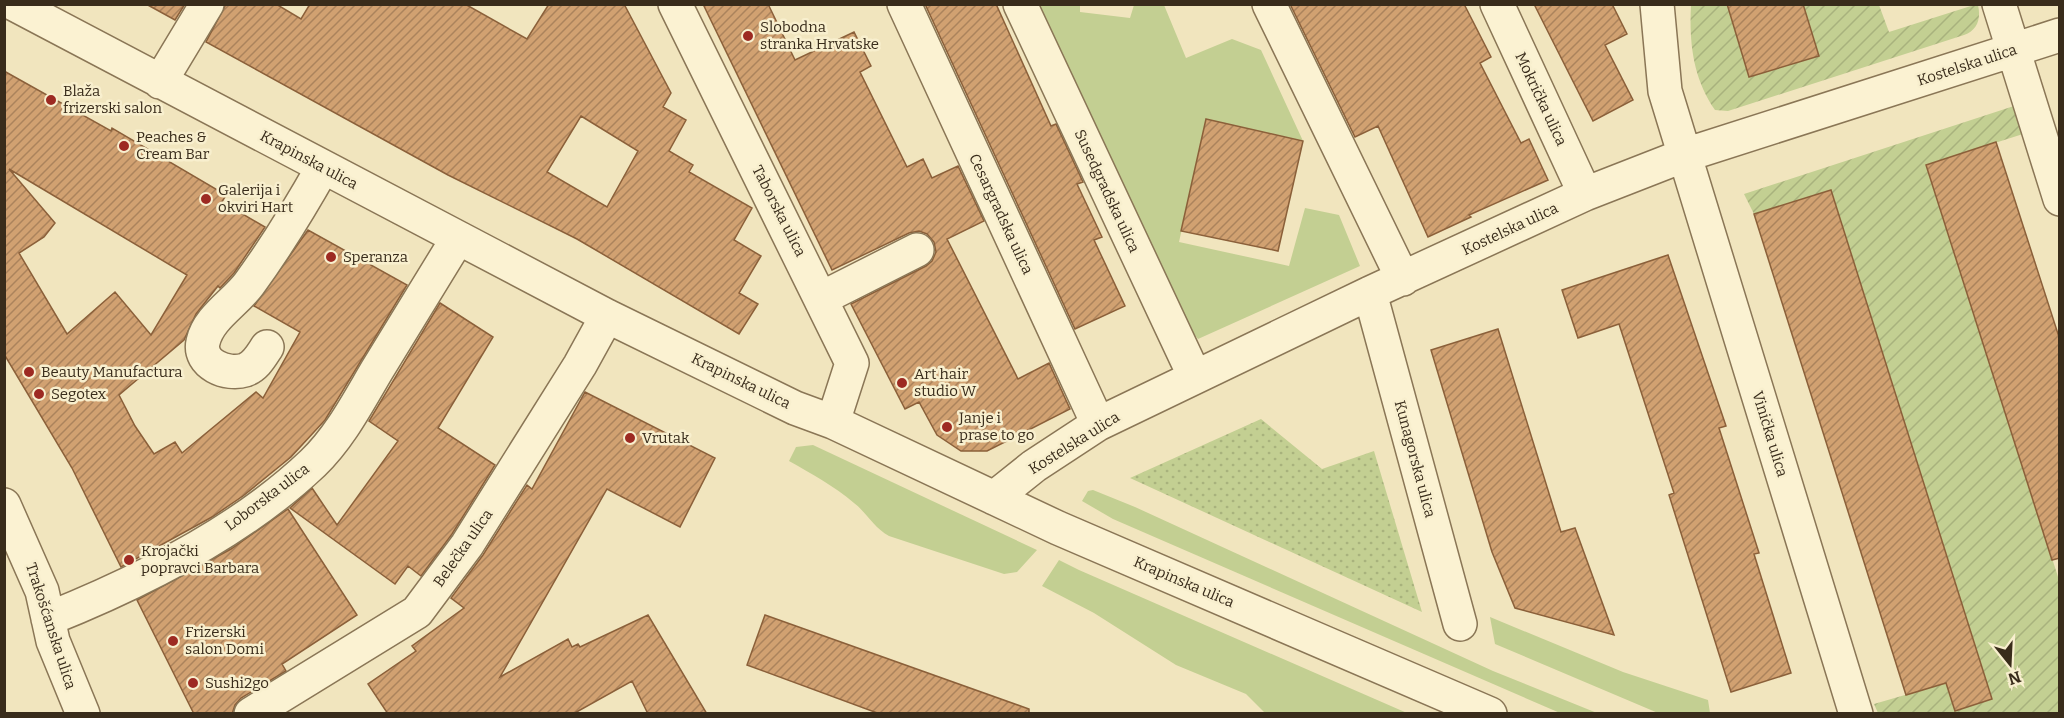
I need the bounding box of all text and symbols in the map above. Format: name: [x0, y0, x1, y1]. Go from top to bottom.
place label: Slobodna stranka Hrvatske: [760, 18, 879, 53]
marker: Slobodna stranka Hrvatske: [741, 29, 755, 43]
street label: Kostelska ulica: [1915, 40, 2019, 90]
street label: Mokrička ulica: [1511, 49, 1571, 149]
place label: Blaža frizerski salon: [63, 82, 162, 117]
marker: Blaža frizerski salon: [44, 93, 58, 107]
street label: Krapinska ulica: [257, 127, 361, 193]
street label: Susedgradska ulica: [1071, 127, 1143, 255]
place label: Peaches & Cream Bar: [136, 128, 210, 163]
marker: Peaches & Cream Bar: [117, 139, 131, 153]
street label: Cesargradska ulica: [965, 151, 1037, 277]
street label: Taborska ulica: [748, 162, 810, 260]
place label: Galerija i okviri Hart: [218, 181, 294, 216]
marker: Galerija i okviri Hart: [199, 192, 213, 206]
street label: Kostelska ulica: [1459, 199, 1561, 259]
place label: Speranza: [343, 248, 408, 266]
marker: Speranza: [324, 250, 338, 264]
street label: Krapinska ulica: [689, 349, 793, 413]
place label: Beauty Manufactura: [41, 363, 182, 381]
marker: Beauty Manufactura: [22, 365, 36, 379]
place label: Art hair studio W: [914, 365, 977, 400]
marker: Art hair studio W: [895, 376, 909, 390]
place label: Segotex: [51, 385, 107, 403]
marker: Segotex: [32, 387, 46, 401]
street label: Vinička ulica: [1748, 389, 1792, 479]
street label: Kunagorska ulica: [1391, 398, 1439, 520]
street label: Kostelska ulica: [1025, 408, 1123, 478]
place label: Janje i prase to go: [958, 409, 1034, 444]
marker: Janje i prase to go: [940, 420, 954, 434]
place label: Vrutak: [642, 429, 690, 447]
marker: Vrutak: [623, 431, 637, 445]
street label: Loborska ulica: [221, 460, 313, 534]
street label: Belečka ulica: [430, 506, 496, 590]
place label: Krojački popravci Barbara: [141, 542, 259, 577]
marker: Krojački popravci Barbara: [122, 553, 136, 567]
street label: Krapinska ulica: [1131, 553, 1237, 611]
street label: Trakošćanska ulica: [22, 560, 80, 692]
place label: Frizerski salon Domi: [185, 623, 264, 658]
marker: Frizerski salon Domi: [166, 634, 180, 648]
north arrow: [1980, 634, 2040, 694]
text: N: [2006, 667, 2023, 689]
place label: Sushi2go: [205, 674, 269, 692]
marker: Sushi2go: [186, 676, 200, 690]

